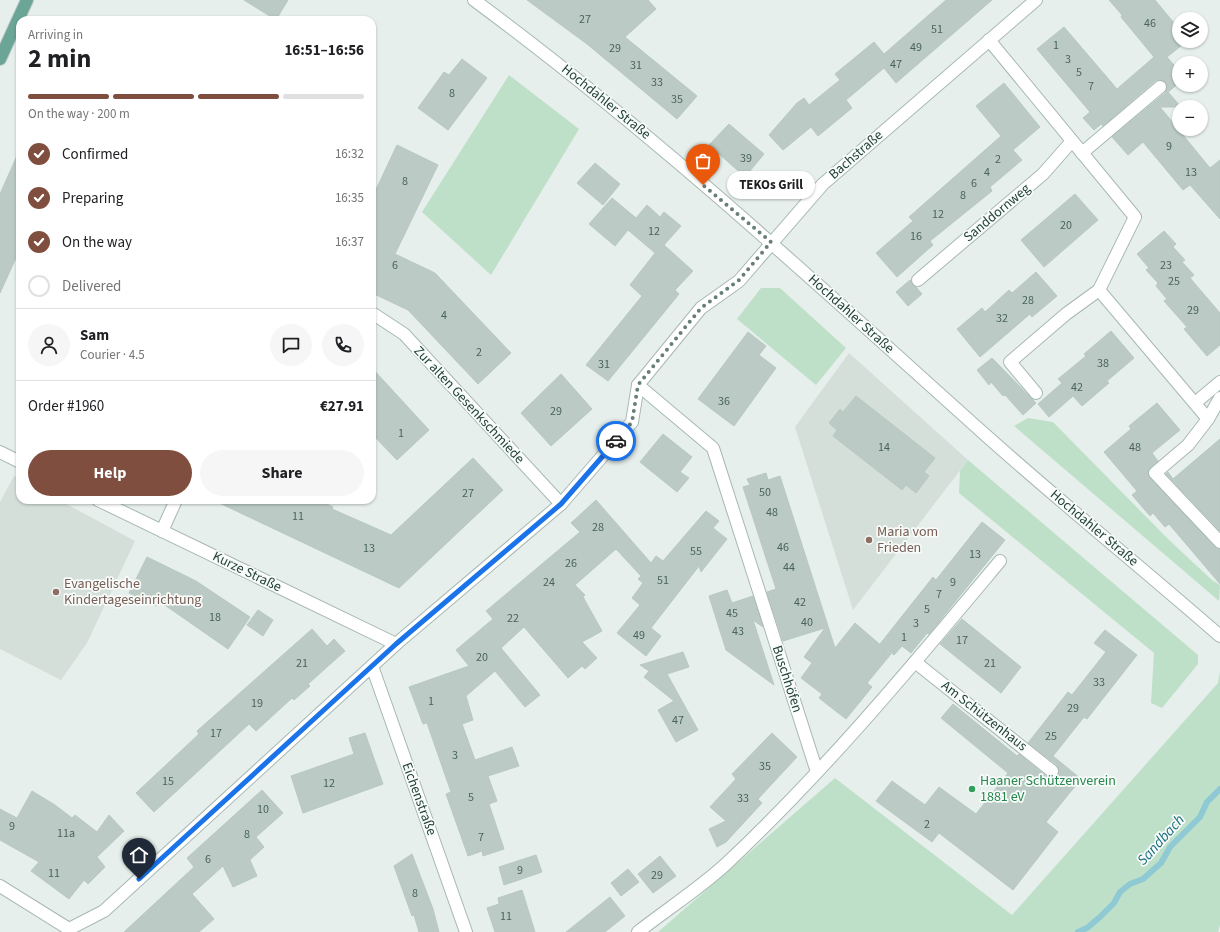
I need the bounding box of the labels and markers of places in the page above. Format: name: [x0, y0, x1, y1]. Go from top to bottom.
pin: [686, 144, 720, 185]
callout: TEKOs Grill: [727, 171, 815, 199]
place label: Maria vom Frieden: [877, 522, 938, 558]
marker: Maria vom Frieden: [864, 535, 874, 545]
place label: Evangelische Kindertageseinrichtung: [64, 574, 201, 610]
marker: Evangelische Kindertageseinrichtung: [51, 587, 61, 597]
place label: Haaner Schützenverein 1881 eV: [980, 771, 1116, 807]
marker: Haaner Schützenverein 1881 eV: [967, 784, 977, 794]
pin: [122, 838, 156, 879]

